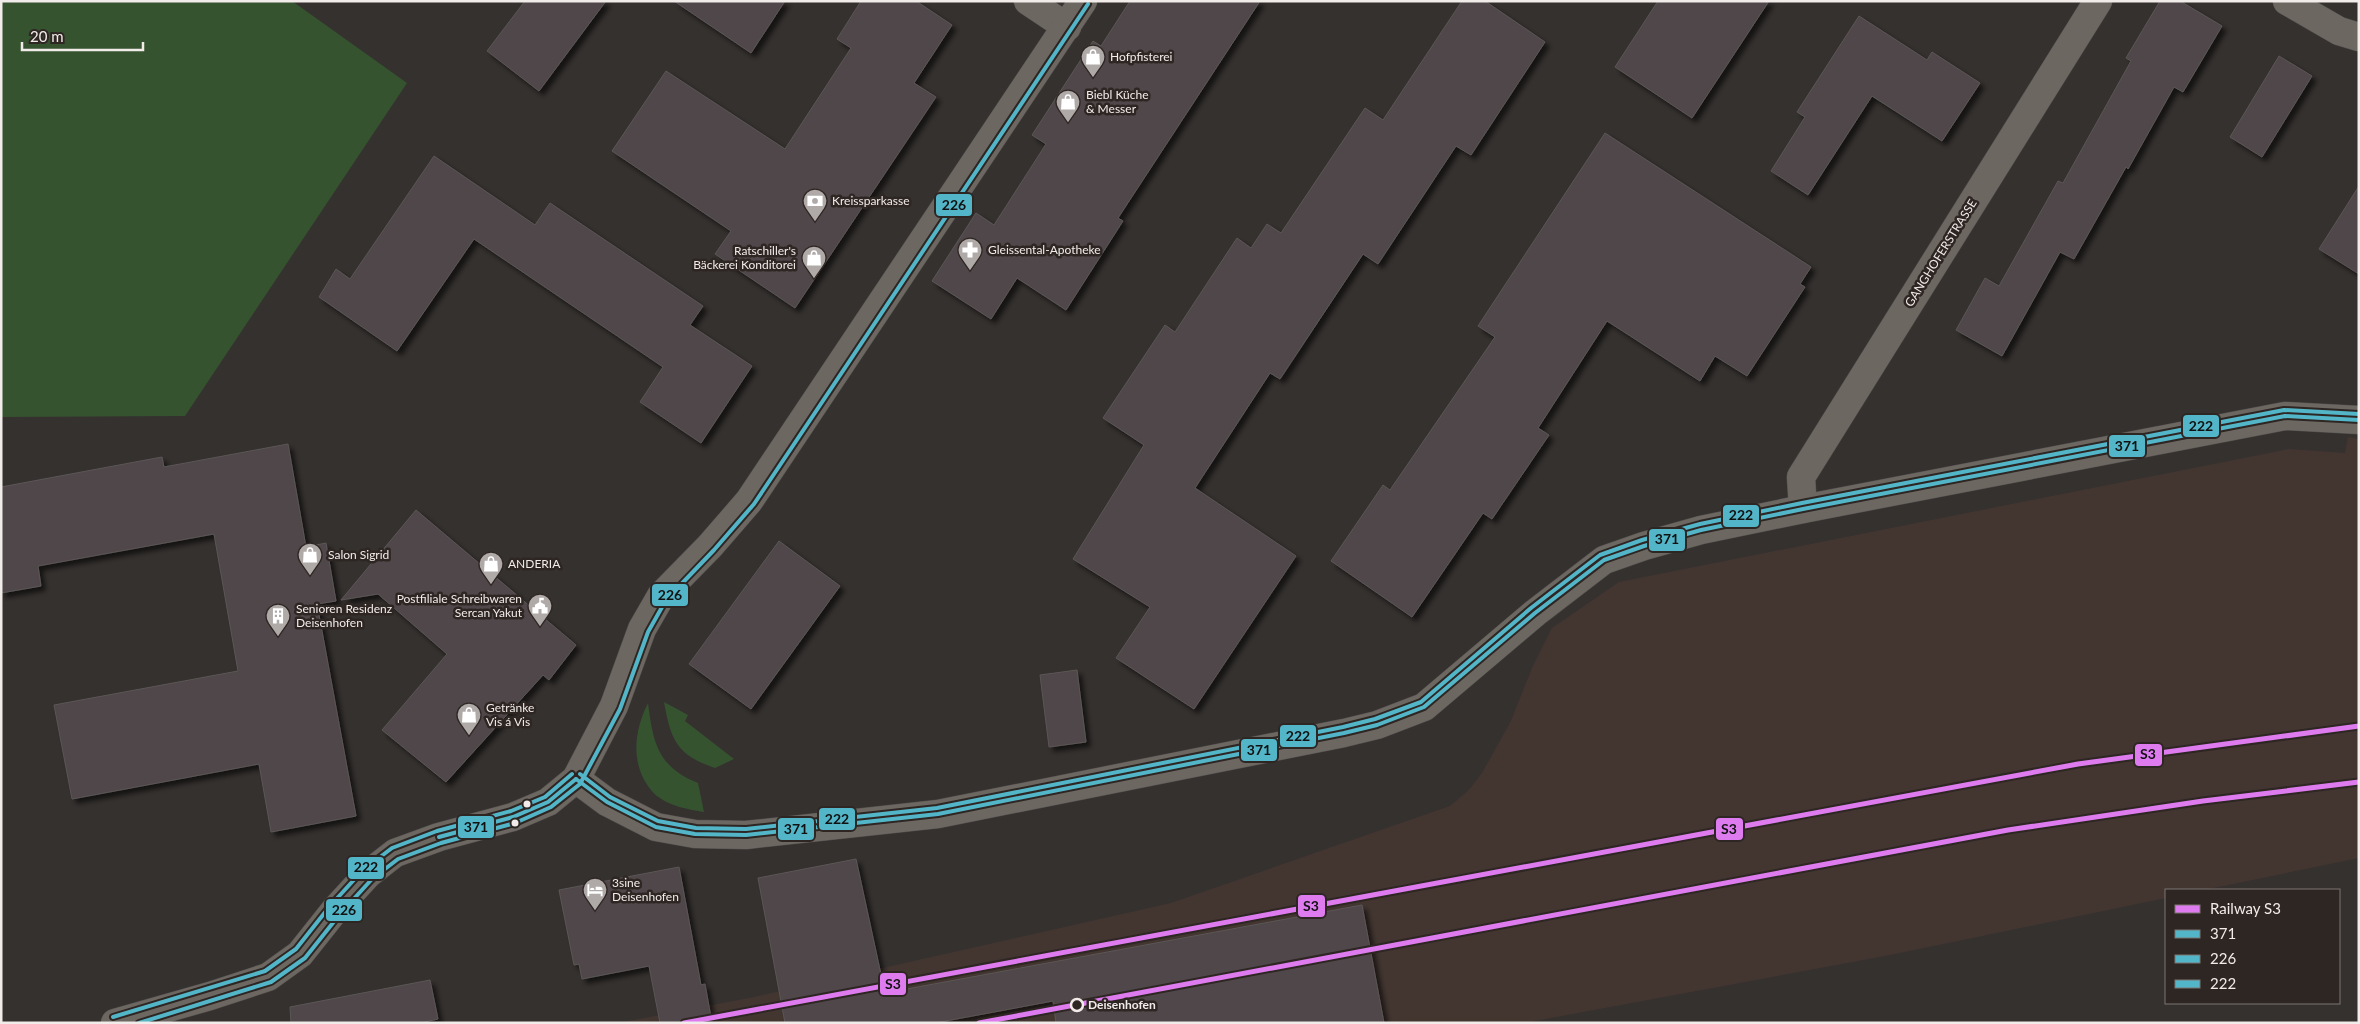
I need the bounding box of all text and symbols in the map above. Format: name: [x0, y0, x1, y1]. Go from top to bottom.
scale bar: [22, 20, 144, 52]
text: 20 m: [30, 27, 64, 45]
shop icon: Hofpfisterei: [1080, 44, 1106, 78]
place label: Hofpfisterei: [1110, 49, 1173, 64]
place label: Biebl Küche & Messer: [1086, 87, 1149, 116]
shop icon: Biebl Küche & Messer: [1055, 89, 1081, 123]
bank icon: Kreissparkasse: [802, 188, 828, 222]
place label: Kreissparkasse: [832, 193, 910, 208]
line badge: 226: [935, 193, 973, 217]
text: 226: [942, 196, 966, 213]
street label: GANGHOFERSTRASSE: [1901, 196, 1980, 309]
pharmacy icon: Gleissental-Apotheke: [957, 237, 983, 271]
place label: Gleissental-Apotheke: [988, 242, 1101, 257]
place label: Ratschiller's Bäckerei Konditorei: [693, 243, 796, 272]
shop icon: Ratschiller's Bäckerei Konditorei: [801, 245, 827, 279]
line badge: 222: [2182, 414, 2220, 438]
text: 222: [2189, 417, 2213, 434]
line badge: 371: [2108, 434, 2146, 458]
text: 371: [2115, 437, 2139, 454]
line badge: 222: [1722, 504, 1760, 528]
text: 222: [1729, 506, 1753, 523]
line badge: 371: [1648, 528, 1686, 552]
text: 371: [1655, 530, 1679, 547]
shop icon: Salon Sigrid: [297, 542, 323, 576]
place label: Salon Sigrid: [328, 547, 389, 562]
shop icon: ANDERIA: [478, 551, 504, 585]
place label: ANDERIA: [508, 556, 561, 571]
line badge: 226: [651, 583, 689, 607]
text: 226: [658, 586, 682, 603]
place label: Postfiliale Schreibwaren Sercan Yakut: [397, 591, 523, 620]
public building icon: Postfiliale Schreibwaren Sercan Yakut: [527, 593, 553, 627]
place label: Senioren Residenz Deisenhofen: [296, 601, 393, 630]
building icon: Senioren Residenz Deisenhofen: [265, 603, 291, 637]
place label: Getränke Vis á Vis: [486, 700, 534, 729]
shop icon: Getränke Vis á Vis: [456, 702, 482, 736]
line badge: 222: [1279, 724, 1317, 748]
text: 222: [1286, 727, 1310, 744]
line badge: 371: [1240, 738, 1278, 762]
text: 371: [1247, 741, 1271, 758]
line badge: S3: [2134, 743, 2163, 767]
text: S3: [2140, 745, 2156, 762]
unlabelled marker: [522, 799, 532, 809]
line badge: 222: [818, 807, 856, 831]
text: 222: [825, 810, 849, 827]
line badge: 371: [457, 815, 495, 839]
line badge: 371: [777, 817, 815, 841]
line badge: S3: [1715, 817, 1744, 841]
text: 371: [464, 818, 488, 835]
unlabelled marker: [510, 818, 520, 828]
text: 371: [784, 820, 808, 837]
text: S3: [1721, 820, 1737, 837]
line badge: 222: [347, 856, 385, 880]
text: 222: [354, 858, 378, 875]
place label: 3sine Deisenhofen: [612, 875, 679, 904]
hotel icon: 3sine Deisenhofen: [582, 877, 608, 911]
legend: [2165, 889, 2340, 1004]
line badge: S3: [1297, 894, 1326, 918]
text: S3: [1303, 897, 1319, 914]
line badge: 226: [325, 898, 363, 922]
text: Railway S3: [2210, 899, 2281, 917]
text: 226: [332, 901, 356, 918]
text: 371: [2210, 924, 2236, 942]
text: 226: [2210, 949, 2236, 967]
line badge: S3: [879, 972, 907, 996]
text: 222: [2210, 974, 2236, 992]
text: S3: [885, 975, 901, 992]
place label: Deisenhofen: [1088, 997, 1156, 1012]
marker: Deisenhofen: [1070, 998, 1084, 1012]

